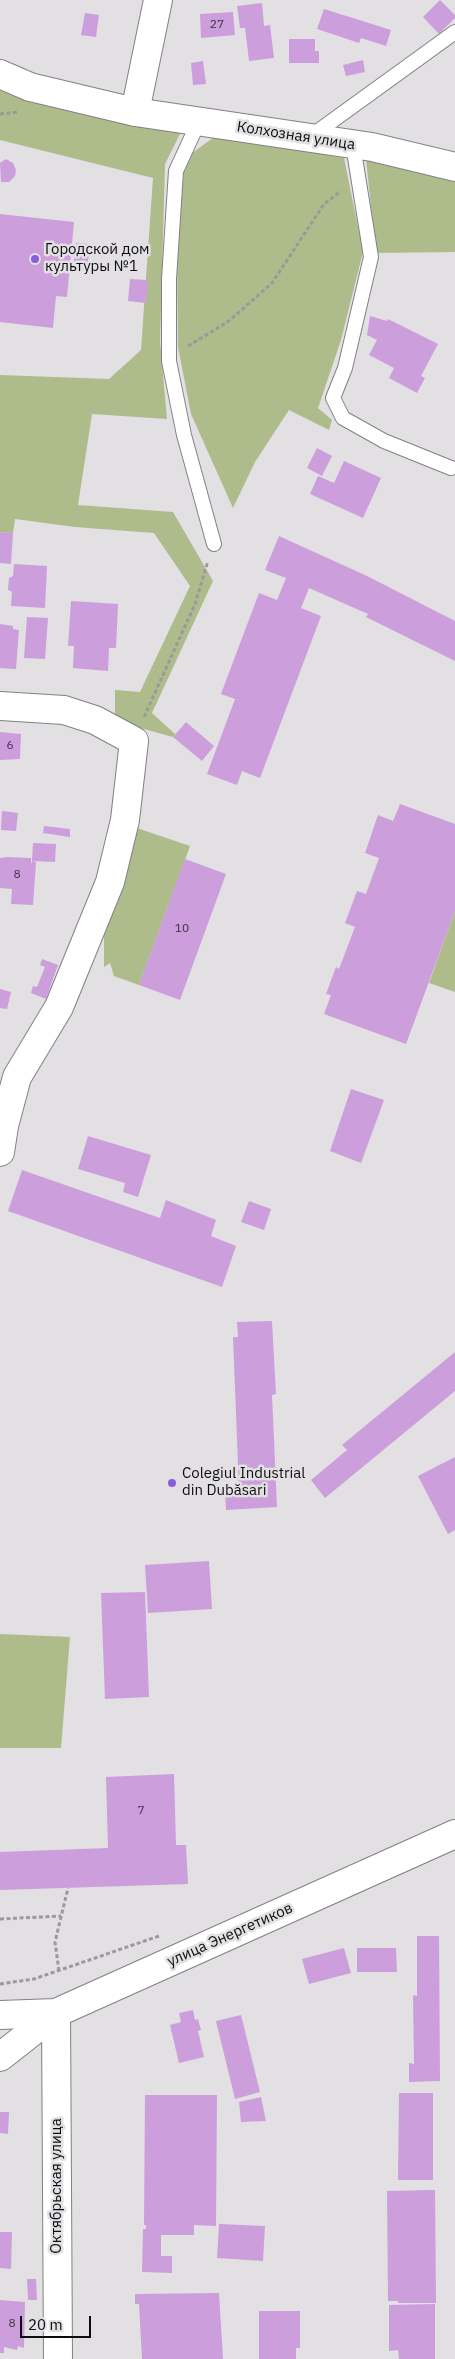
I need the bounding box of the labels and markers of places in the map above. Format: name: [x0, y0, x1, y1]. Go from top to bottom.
place label: Городской дом культуры №1: [45, 241, 150, 276]
marker: Городской дом культуры №1: [29, 253, 41, 265]
place label: Colegiul Industrial din Dubăsari: [182, 1465, 305, 1500]
marker: Colegiul Industrial din Dubăsari: [166, 1477, 178, 1489]

